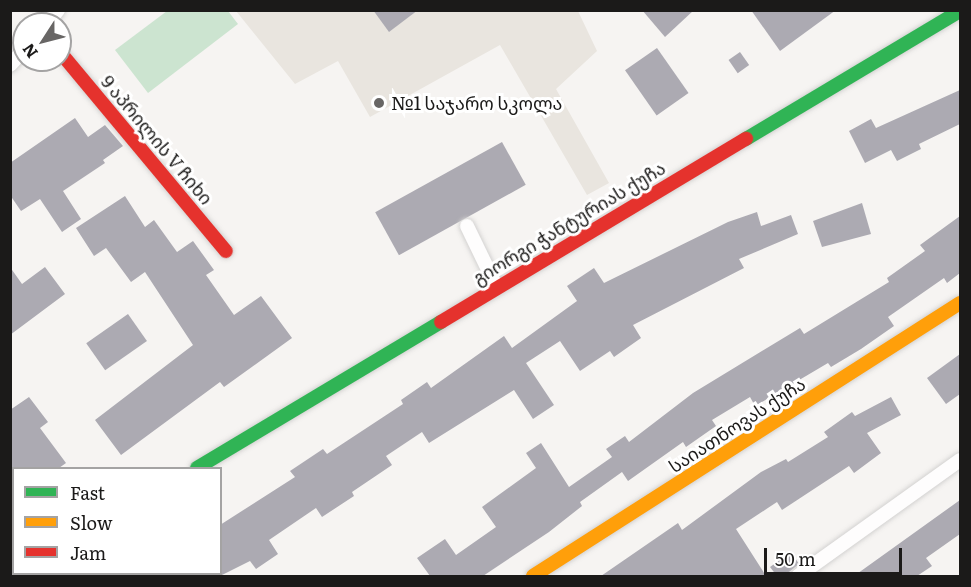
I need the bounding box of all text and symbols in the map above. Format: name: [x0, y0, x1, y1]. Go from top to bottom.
north arrow: [12, 12, 72, 72]
text: N: [15, 39, 43, 64]
street label: 9 აპრილის V ჩიხი: [97, 71, 217, 209]
place label: №1 საჯარო სკოლა: [391, 92, 562, 114]
marker: №1 საჯარო სკოლა: [372, 96, 386, 110]
street label: გიორგი ჭანტურიას ქუჩა: [469, 157, 669, 289]
street label: საიათნოვას ქუჩა: [665, 373, 809, 477]
legend: [12, 467, 222, 575]
text: Fast: [70, 479, 105, 506]
text: Slow: [70, 509, 112, 536]
scale bar: [767, 536, 905, 574]
text: Jam: [70, 539, 106, 566]
text: 50 m: [775, 545, 816, 572]

